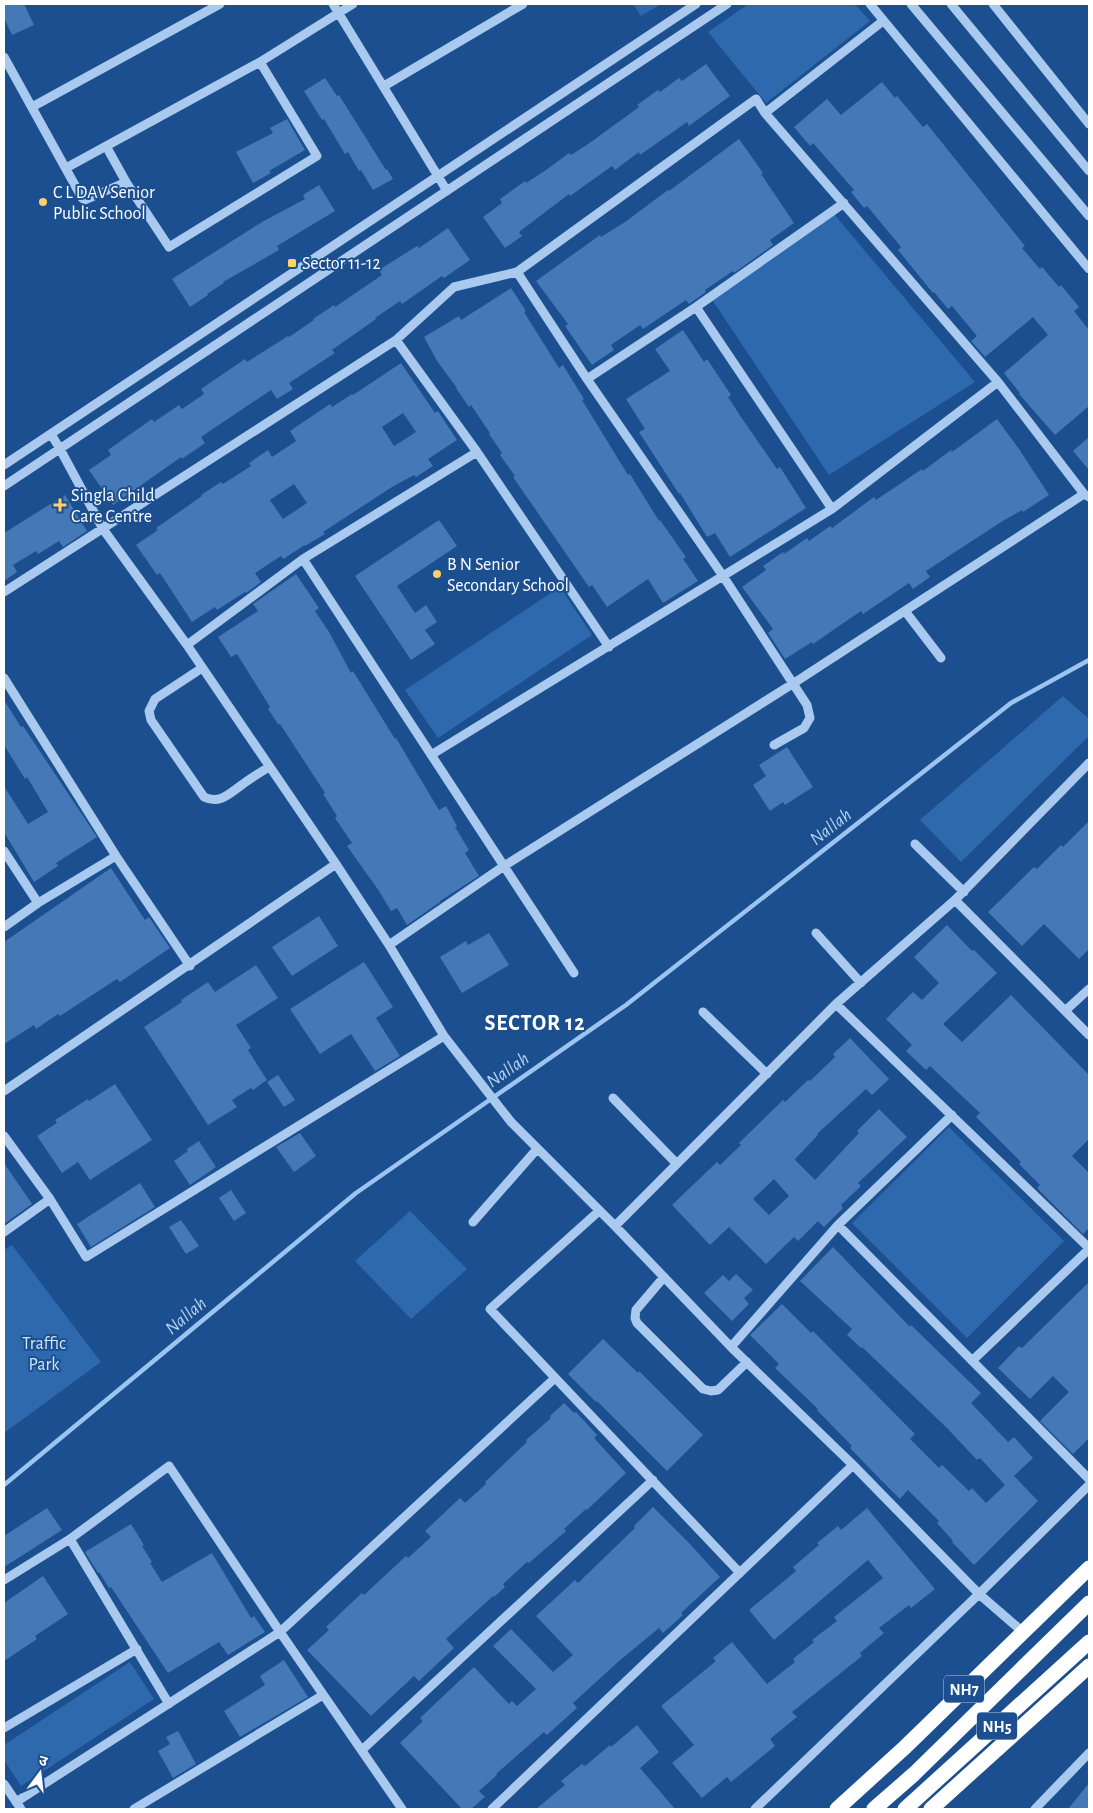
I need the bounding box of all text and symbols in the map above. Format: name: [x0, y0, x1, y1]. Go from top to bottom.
place label: C L DAV Senior Public School: [53, 184, 155, 223]
marker: C L DAV Senior Public School: [37, 196, 49, 208]
place label: Sector 11-12: [302, 255, 381, 273]
marker: Sector 11-12: [286, 257, 298, 269]
place label: Singla Child Care Centre: [71, 487, 154, 526]
marker: Singla Child Care Centre: [53, 498, 67, 512]
place label: B N Senior Secondary School: [447, 556, 569, 595]
marker: B N Senior Secondary School: [431, 568, 443, 580]
water label: Nallah: [807, 805, 855, 849]
district label: SECTOR 12: [484, 1012, 586, 1034]
water label: Nallah: [483, 1049, 533, 1092]
water label: Nallah: [162, 1294, 210, 1339]
park label: Traffic Park: [22, 1335, 66, 1374]
road number: NH7: [944, 1676, 984, 1702]
road number: NH5: [977, 1712, 1017, 1740]
north arrow: [15, 1748, 65, 1798]
text: उ: [37, 1754, 50, 1769]

